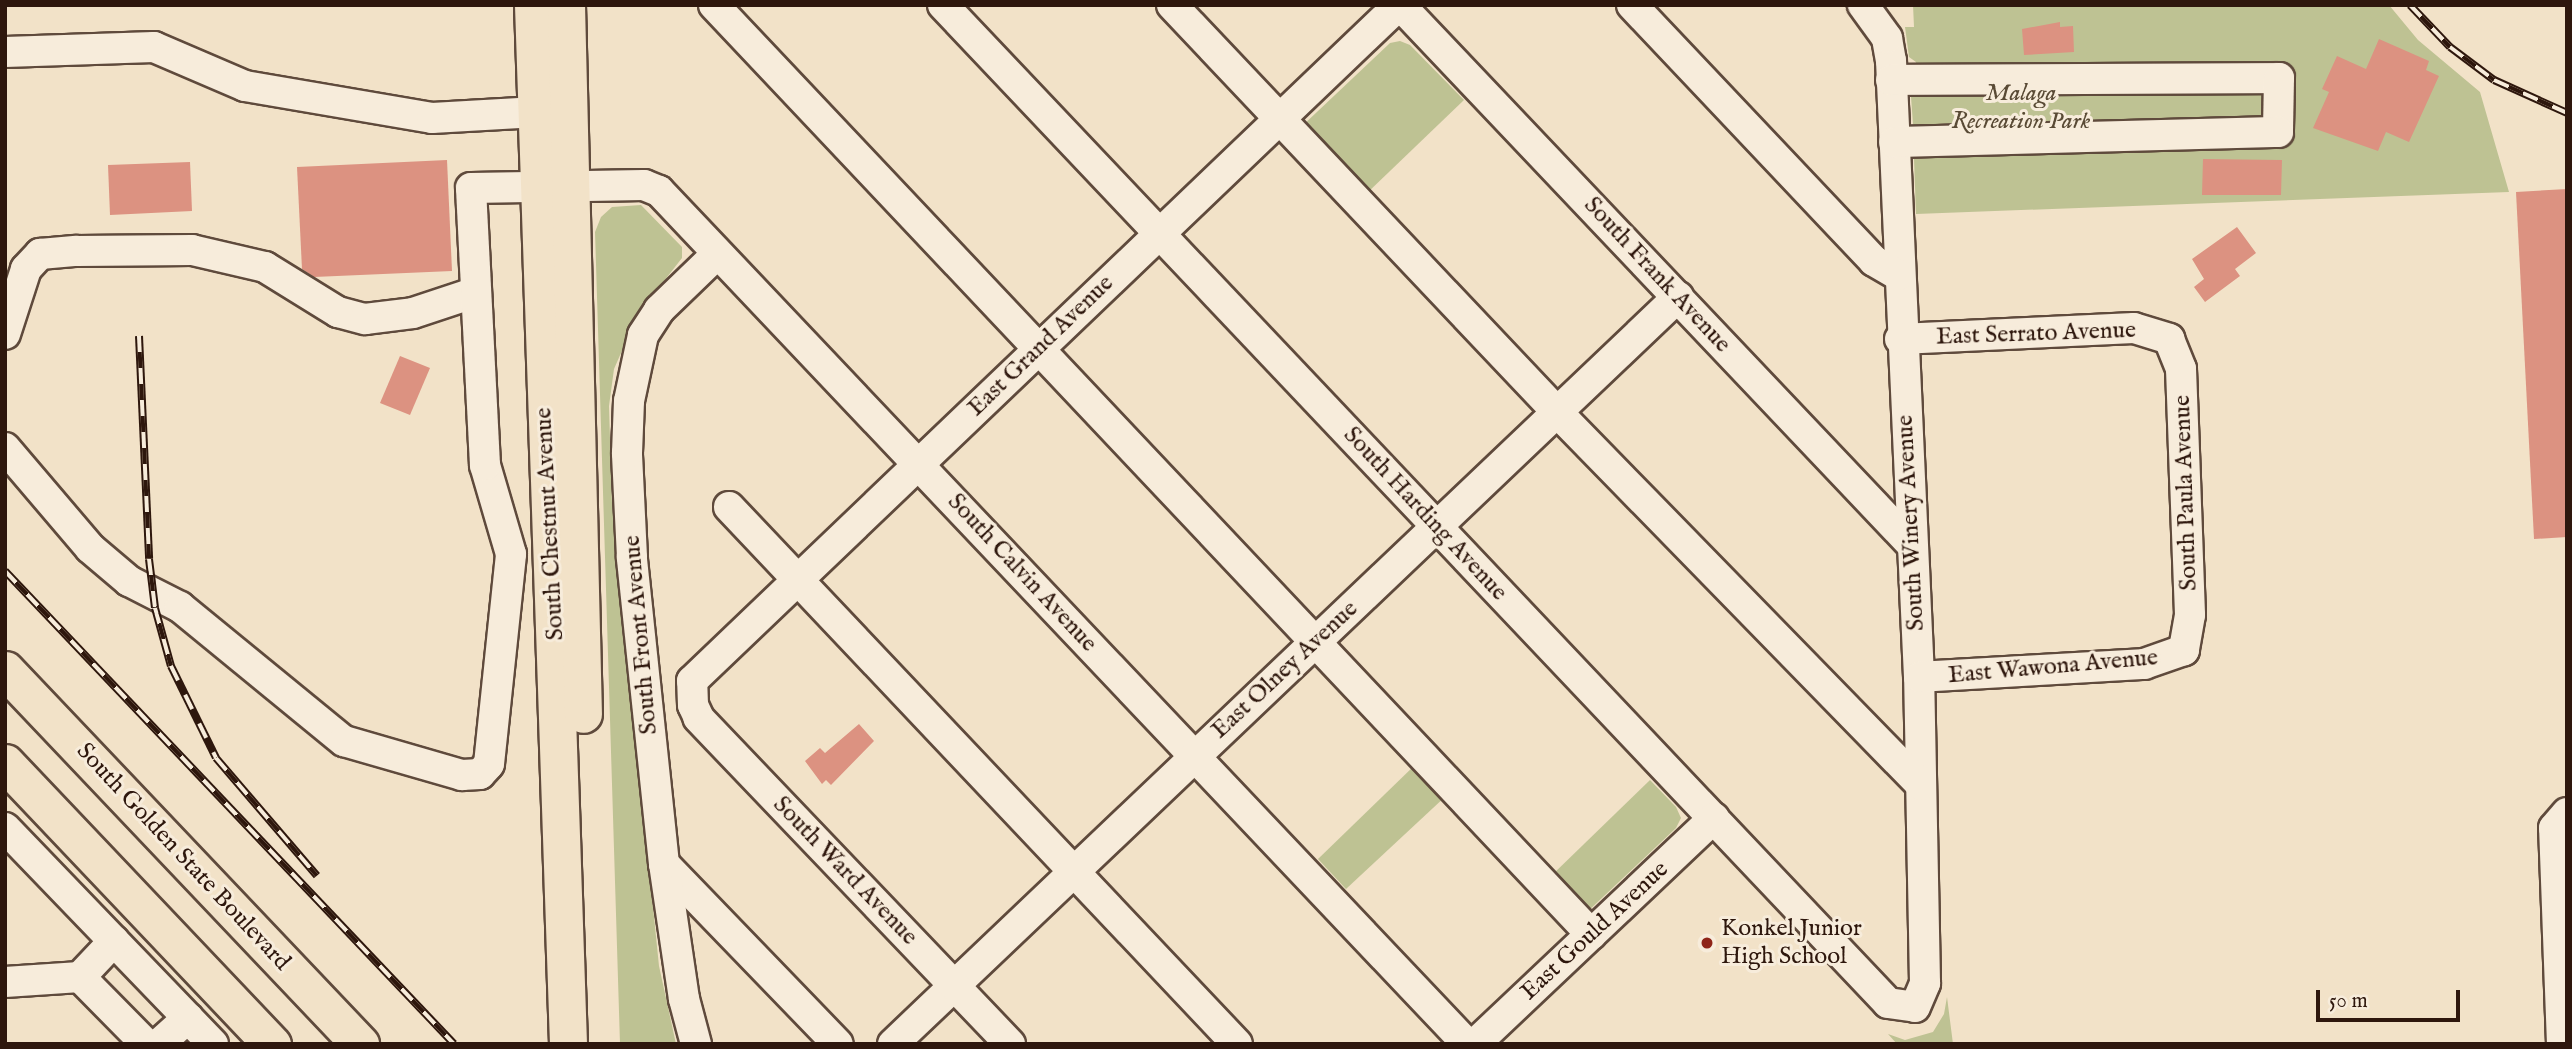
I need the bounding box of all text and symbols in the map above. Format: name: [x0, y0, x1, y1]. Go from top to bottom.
park label: Malaga Recreation Park: [1952, 80, 2090, 136]
street label: South Frank Avenue: [1578, 191, 1736, 359]
street label: East Grand Avenue: [962, 269, 1120, 423]
street label: East Serrato Avenue: [1936, 316, 2136, 352]
street label: South Paula Avenue: [2168, 395, 2204, 591]
street label: South Chestnut Avenue: [530, 407, 570, 641]
street label: South Winery Avenue: [1891, 414, 1931, 632]
street label: South Harding Avenue: [1337, 421, 1513, 607]
street label: South Calvin Avenue: [941, 488, 1103, 658]
street label: South Front Avenue: [618, 534, 664, 736]
street label: East Olney Avenue: [1206, 595, 1364, 745]
street label: East Wawona Avenue: [1947, 643, 2159, 691]
street label: South Golden State Boulevard: [70, 737, 296, 977]
street label: South Ward Avenue: [767, 791, 923, 951]
street label: East Gould Avenue: [1515, 855, 1675, 1007]
place label: Konkel Junior High School: [1721, 915, 1862, 971]
marker: Konkel Junior High School: [1699, 935, 1715, 951]
scale bar: [2320, 976, 2464, 1020]
text: 50 m: [2329, 988, 2368, 1015]

